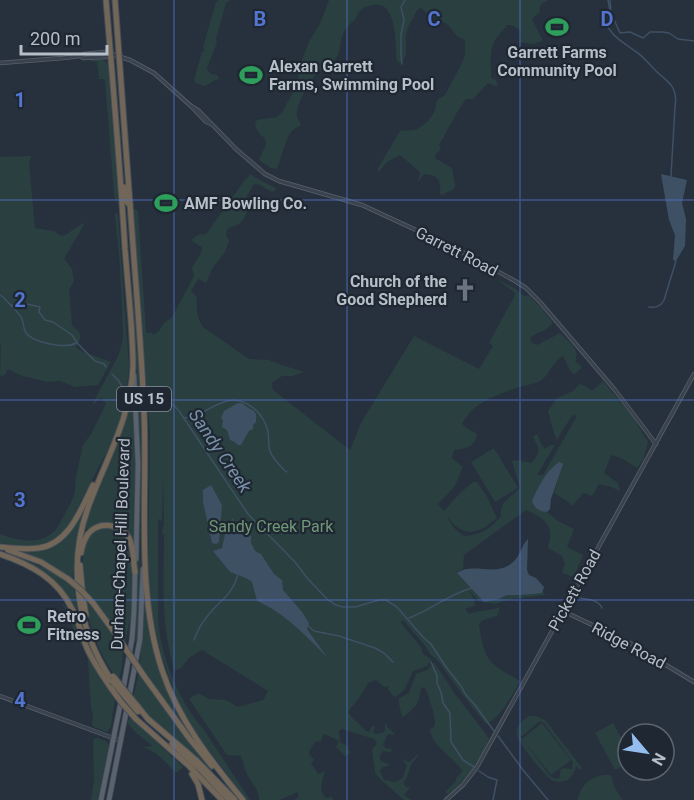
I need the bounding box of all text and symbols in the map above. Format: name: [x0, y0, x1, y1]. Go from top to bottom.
text: B: [254, 7, 266, 31]
text: C: [427, 7, 441, 31]
text: D: [601, 7, 614, 31]
sports icon: Garrett Farms Community Pool: [544, 14, 570, 40]
scale bar: [21, 18, 106, 56]
text: 200 m: [30, 28, 81, 49]
place label: Garrett Farms Community Pool: [497, 43, 617, 80]
place label: Alexan Garrett Farms, Swimming Pool: [269, 57, 434, 94]
sports icon: Alexan Garrett Farms, Swimming Pool: [238, 62, 264, 88]
text: 1: [14, 88, 26, 112]
sports icon: AMF Bowling Co.: [153, 190, 179, 216]
place label: AMF Bowling Co.: [184, 194, 307, 213]
street label: Garrett Road: [412, 223, 501, 280]
place label: Church of the Good Shepherd: [336, 272, 447, 309]
church icon: Church of the Good Shepherd: [452, 277, 478, 303]
text: 2: [14, 288, 26, 312]
road number: US 15: [117, 387, 171, 411]
water label: Sandy Creek: [185, 405, 257, 498]
street label: Durham-Chapel Hill Boulevard: [107, 438, 134, 650]
text: 3: [14, 488, 26, 512]
park label: Sandy Creek Park: [209, 517, 334, 536]
street label: Pickett Road: [544, 546, 605, 634]
place label: Retro Fitness: [47, 607, 99, 644]
sports icon: Retro Fitness: [16, 612, 42, 638]
street label: Ridge Road: [589, 618, 669, 673]
text: 4: [14, 688, 26, 712]
north arrow: [616, 722, 676, 782]
text: N: [648, 749, 670, 769]

